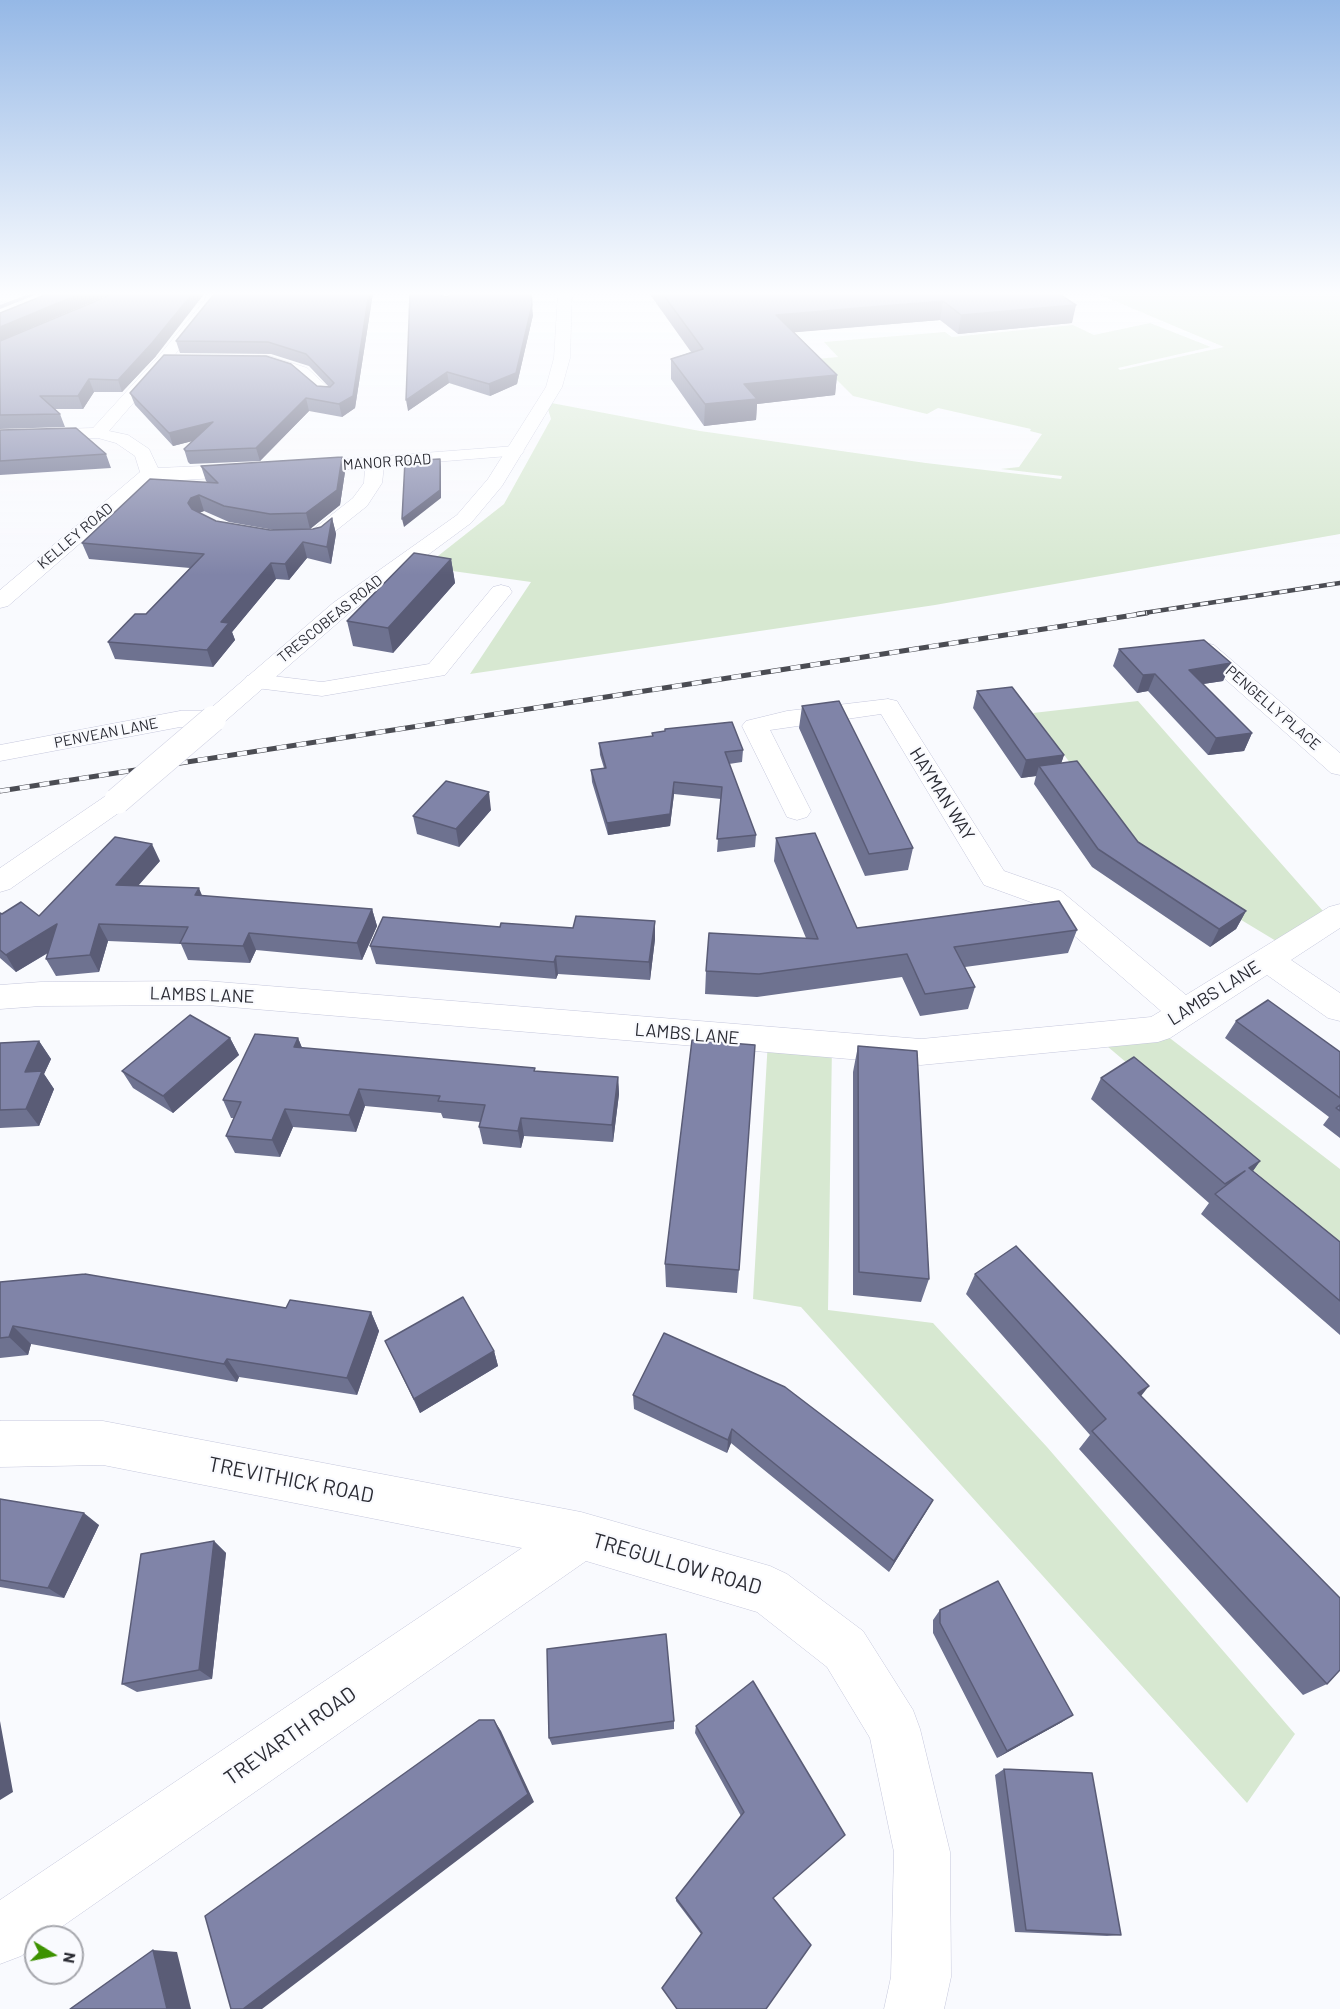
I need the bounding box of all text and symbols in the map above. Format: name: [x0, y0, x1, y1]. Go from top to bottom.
street label: MANOR ROAD: [342, 450, 432, 474]
street label: KELLEY ROAD: [34, 499, 116, 573]
street label: TRESCOBEAS ROAD: [274, 571, 386, 667]
street label: PENGELLY PLACE: [1222, 662, 1324, 754]
street label: PENVEAN LANE: [53, 714, 159, 752]
street label: HAYMAN WAY: [905, 744, 979, 844]
street label: LAMBS LANE: [1164, 956, 1264, 1030]
street label: LAMBS LANE: [149, 982, 255, 1008]
street label: LAMBS LANE: [634, 1019, 740, 1049]
street label: TREVITHICK ROAD: [206, 1452, 376, 1508]
street label: TREGULLOW ROAD: [589, 1528, 765, 1600]
street label: TREVARTH ROAD: [219, 1681, 361, 1791]
north arrow: [24, 1925, 84, 1985]
text: N: [60, 1951, 81, 1965]

